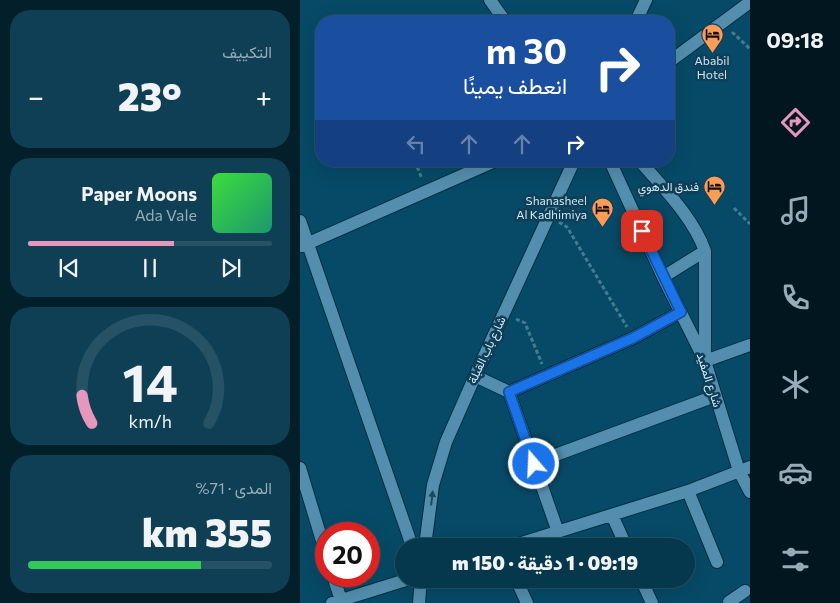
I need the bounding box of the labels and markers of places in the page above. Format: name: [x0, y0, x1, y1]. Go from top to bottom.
hotel icon: Ababil Hotel: [700, 22, 724, 53]
place label: Ababil Hotel: [695, 53, 729, 81]
hotel icon: فندق الدهوي: [703, 175, 727, 206]
place label: فندق الدهوي: [638, 179, 699, 197]
place label: Shanasheel Al Kadhimiya: [516, 193, 587, 221]
hotel icon: Shanasheel Al Kadhimiya: [591, 196, 615, 227]
pin: [621, 210, 663, 252]

